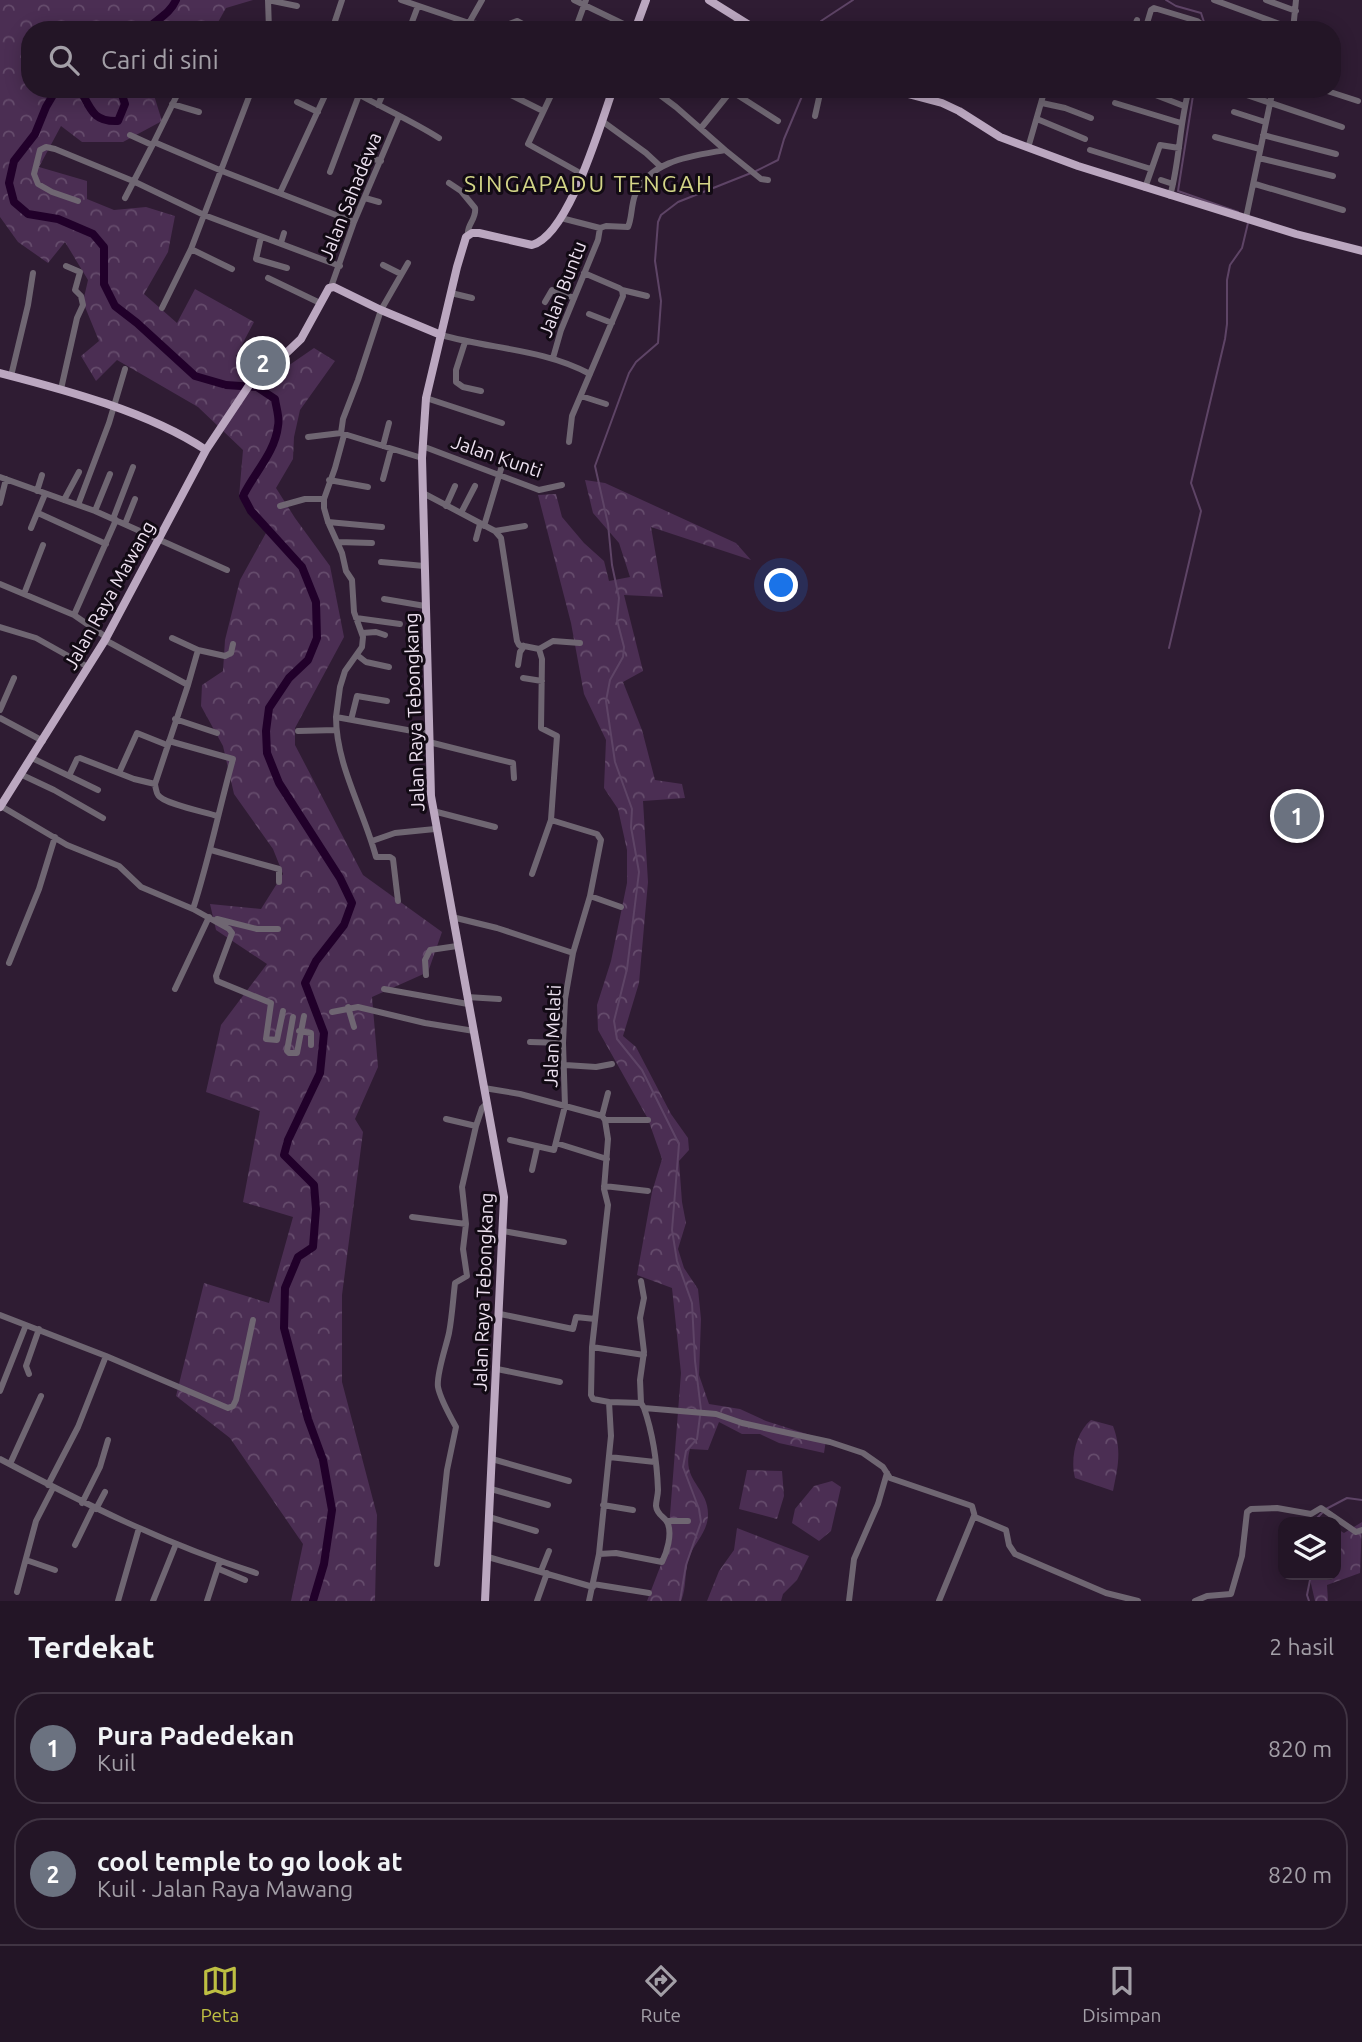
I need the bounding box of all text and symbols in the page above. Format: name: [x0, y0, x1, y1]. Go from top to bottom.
search box: [21, 21, 1341, 98]
icon: search: [45, 41, 83, 79]
text: Cari di sini: [101, 45, 219, 74]
street label: Jalan Sahadewa: [314, 129, 386, 263]
district label: SINGAPADU TENGAH: [464, 171, 714, 196]
street label: Jalan Buntu: [534, 238, 590, 340]
pin: 2: [240, 337, 286, 389]
street label: Jalan Kunti: [449, 430, 545, 482]
street label: Jalan Raya Mawang: [59, 517, 159, 673]
your location: [764, 568, 798, 602]
street label: Jalan Raya Tebongkang: [400, 612, 428, 812]
pin: 1: [1274, 790, 1320, 842]
street label: Jalan Melati: [539, 984, 565, 1088]
street label: Jalan Raya Tebongkang: [469, 1192, 497, 1392]
map controls: [1278, 1517, 1341, 1580]
button: layers: [1278, 1517, 1341, 1580]
text: Terdekat: [28, 1630, 154, 1664]
text: 2 hasil: [1269, 1634, 1334, 1659]
text: Pura Padedekan: [97, 1721, 294, 1750]
text: 1: [47, 1736, 59, 1761]
text: 820 m: [1268, 1736, 1332, 1761]
text: Kuil: [97, 1750, 136, 1775]
text: cool temple to go look at: [97, 1847, 402, 1876]
text: 2: [47, 1862, 59, 1887]
text: 820 m: [1268, 1862, 1332, 1887]
text: Kuil · Jalan Raya Mawang: [97, 1876, 353, 1901]
tab: Peta: [201, 1962, 239, 2026]
tab: Rute: [641, 1962, 681, 2026]
tab: Disimpan: [1082, 1962, 1161, 2026]

